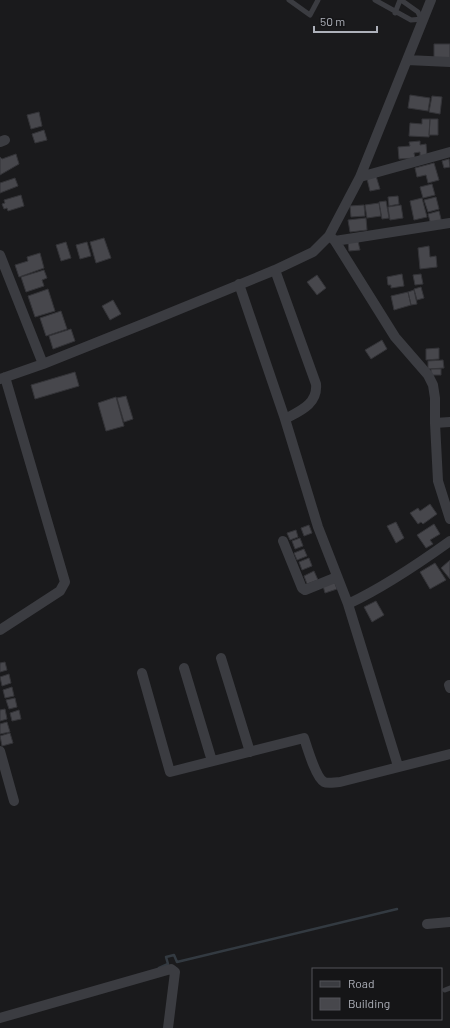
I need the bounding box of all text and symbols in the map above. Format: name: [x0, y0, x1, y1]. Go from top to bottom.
scale bar: [314, 8, 377, 34]
text: 50 m: [320, 14, 345, 28]
legend: [312, 968, 442, 1020]
text: Road: [348, 976, 375, 990]
text: Building: [348, 996, 390, 1010]

